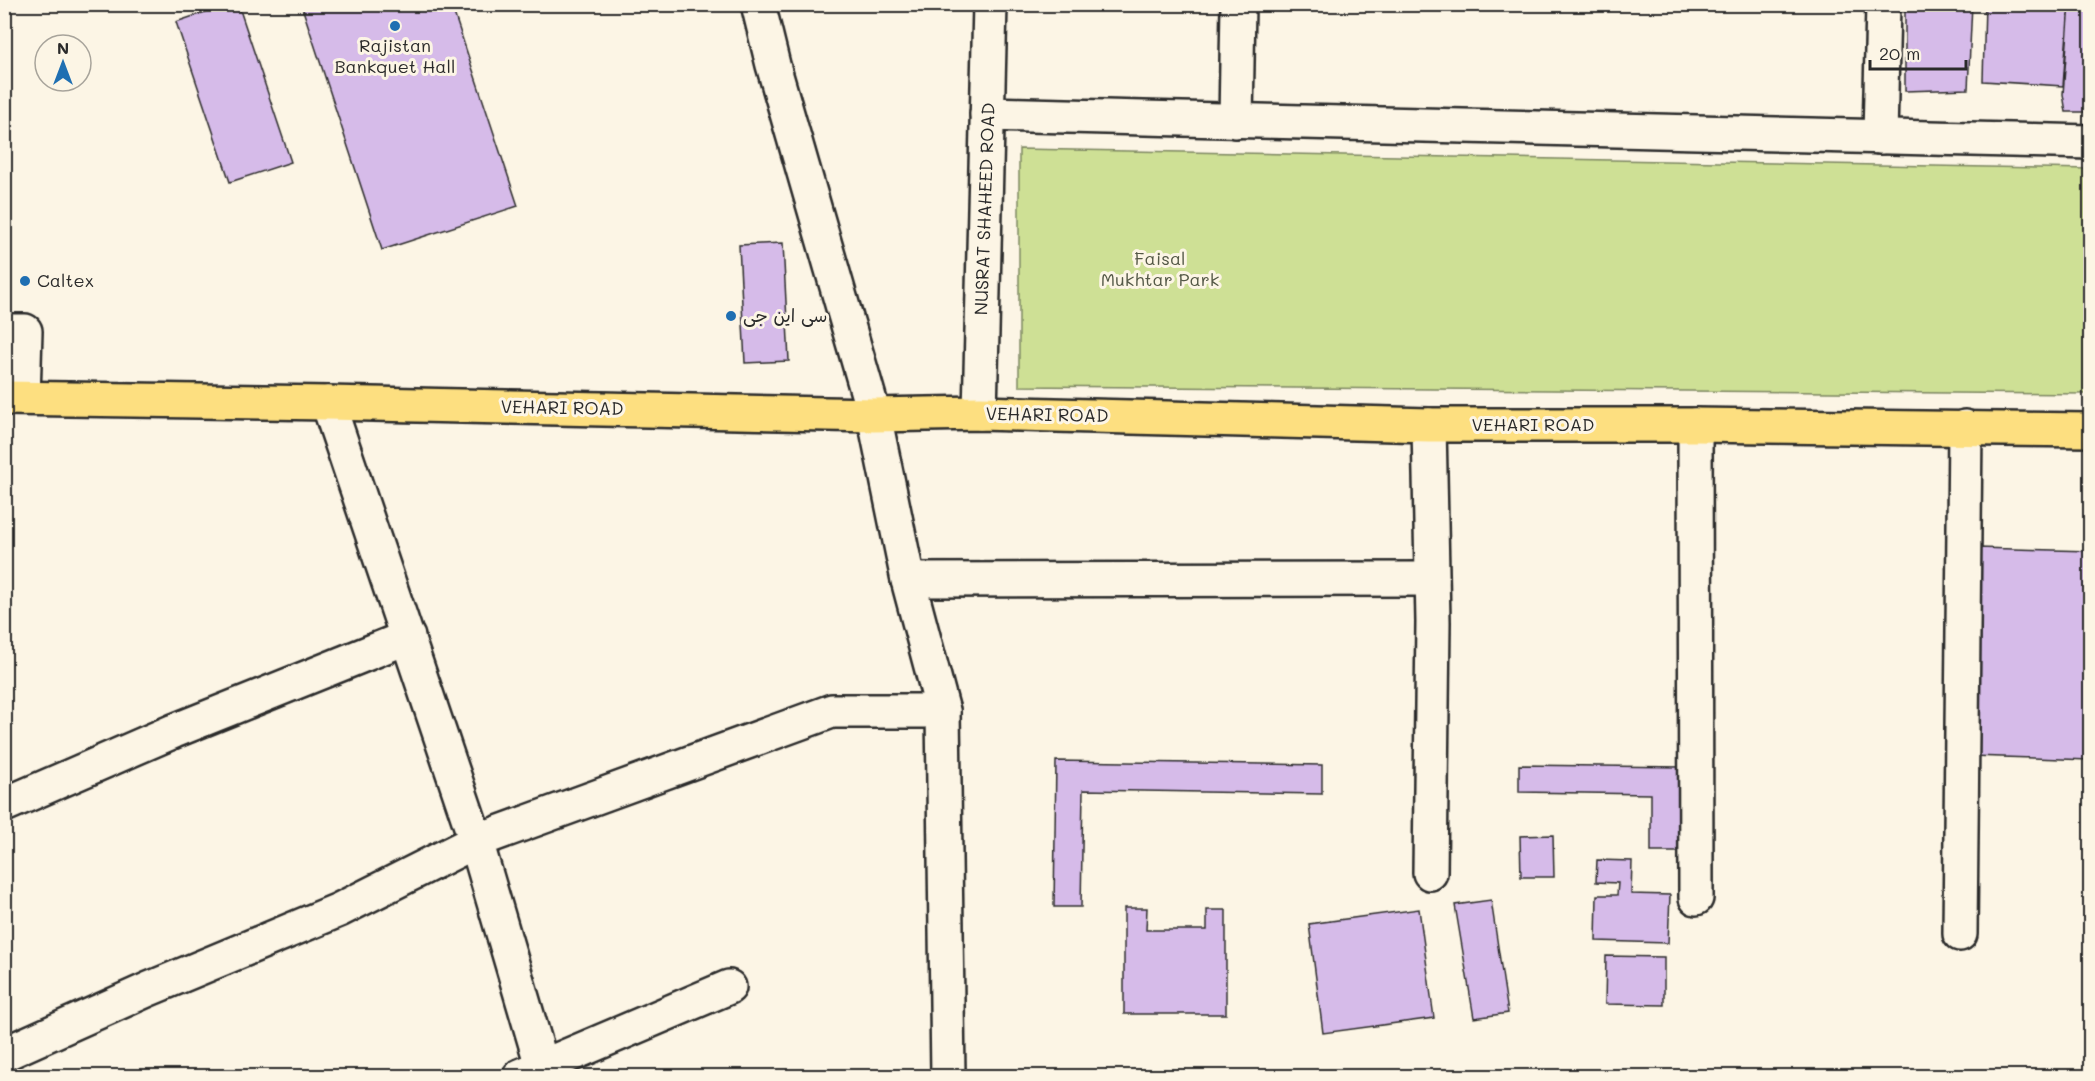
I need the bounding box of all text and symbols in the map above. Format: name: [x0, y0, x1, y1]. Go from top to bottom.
marker: Rajistan Bankquet Hall: [388, 19, 402, 33]
north arrow: [33, 33, 93, 93]
place label: Rajistan Bankquet Hall: [334, 33, 456, 78]
scale bar: [1870, 33, 1966, 71]
text: N: [57, 37, 69, 58]
text: 20 m: [1879, 41, 1920, 65]
street label: NUSRAT SHAHEED ROAD: [968, 102, 1000, 316]
park label: Faisal Mukhtar Park: [1101, 246, 1219, 291]
place label: Caltex: [37, 268, 94, 292]
marker: Caltex: [18, 274, 32, 288]
place label: سی این جی: [743, 303, 827, 327]
marker: سی این جی: [724, 309, 738, 323]
street label: VEHARI ROAD: [500, 394, 624, 420]
street label: VEHARI ROAD: [985, 401, 1109, 427]
street label: VEHARI ROAD: [1472, 412, 1594, 436]

